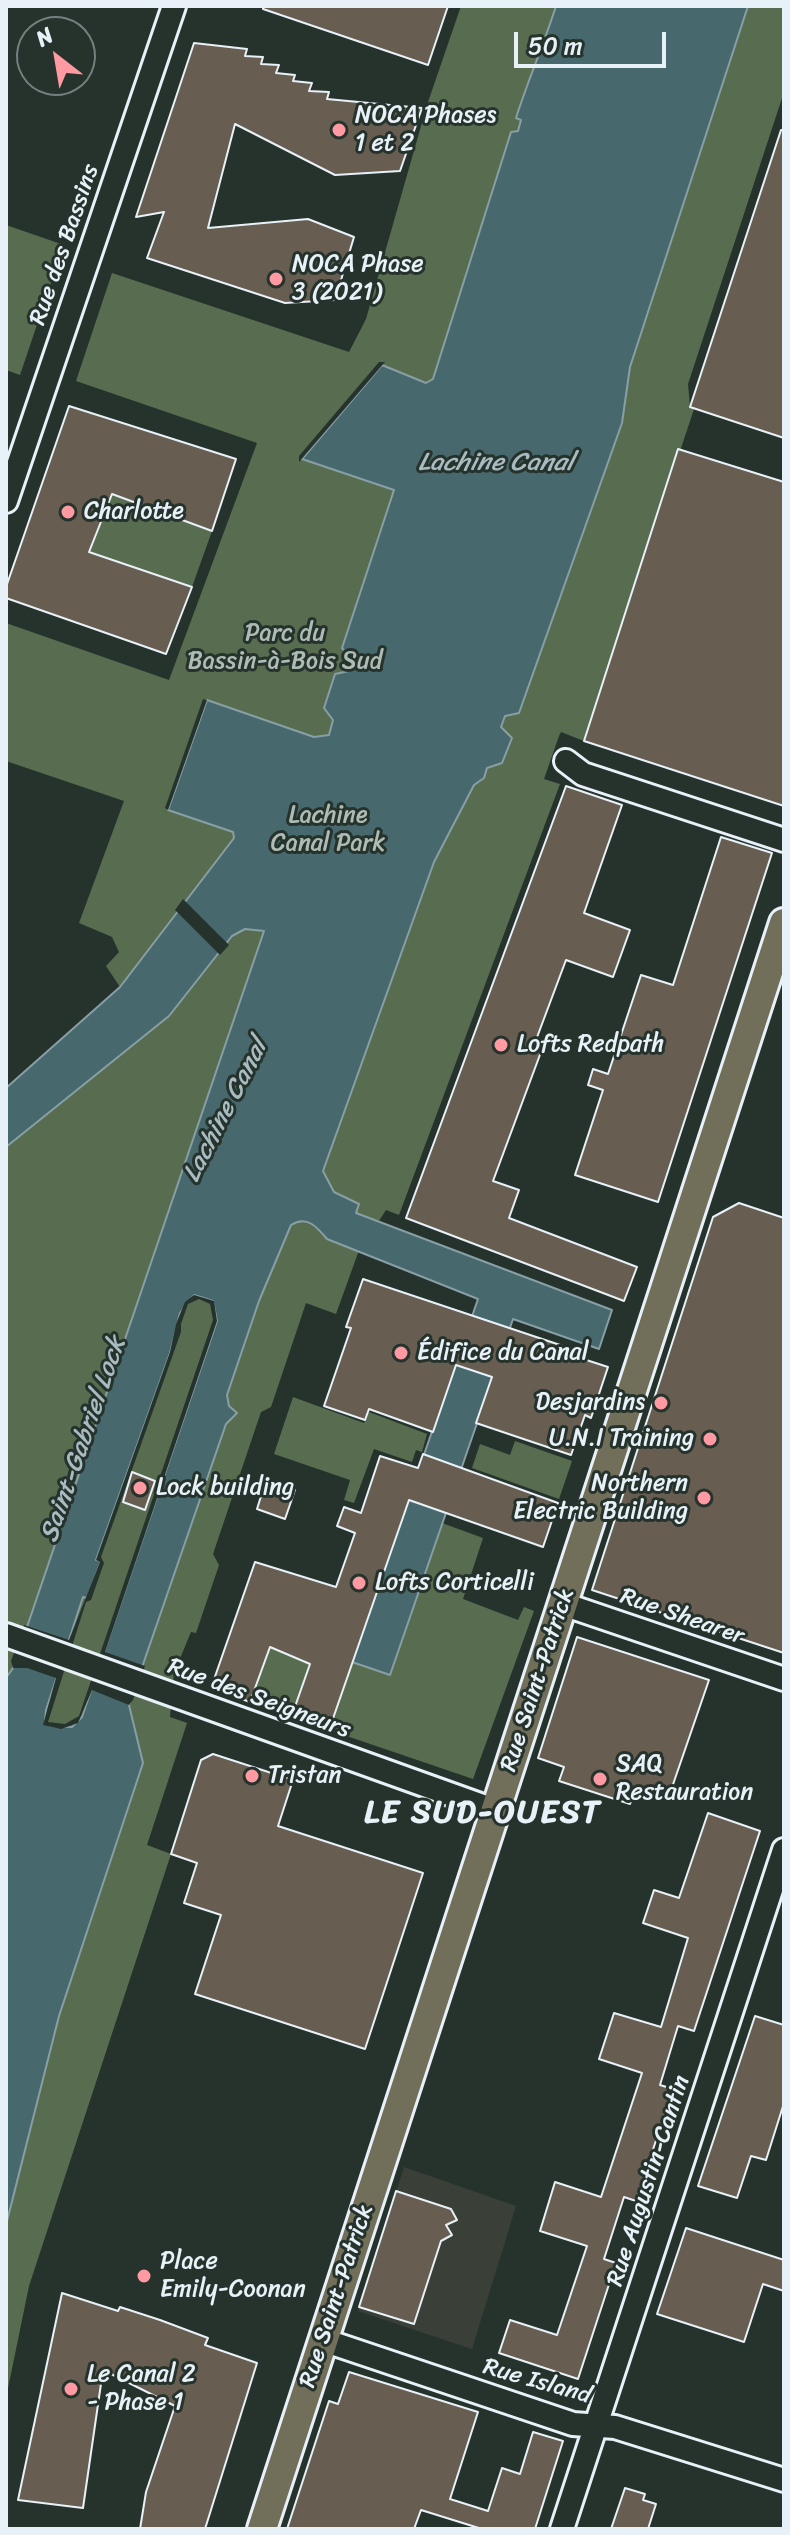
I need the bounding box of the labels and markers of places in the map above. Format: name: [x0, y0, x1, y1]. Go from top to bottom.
place label: NOCA Phases 1 et 2: [355, 102, 496, 158]
marker: NOCA Phases 1 et 2: [330, 121, 348, 139]
place label: NOCA Phase 3 (2021): [292, 251, 424, 307]
marker: NOCA Phase 3 (2021): [267, 270, 285, 288]
place label: Charlotte: [84, 498, 184, 526]
marker: Charlotte: [59, 503, 77, 521]
place label: Lofts Redpath: [517, 1031, 664, 1059]
marker: Lofts Redpath: [492, 1036, 510, 1054]
place label: Édifice du Canal: [417, 1339, 589, 1367]
marker: Édifice du Canal: [392, 1344, 410, 1362]
place label: Desjardins: [536, 1389, 645, 1417]
marker: Desjardins: [652, 1394, 670, 1412]
place label: U.N.I Training: [549, 1425, 694, 1453]
marker: U.N.I Training: [701, 1430, 719, 1448]
place label: Northern Electric Building: [513, 1470, 688, 1526]
place label: Lock building: [156, 1474, 294, 1502]
marker: Lock building: [131, 1479, 149, 1497]
marker: Northern Electric Building: [695, 1489, 713, 1507]
place label: Lofts Corticelli: [375, 1569, 534, 1597]
marker: Lofts Corticelli: [350, 1574, 368, 1592]
place label: SAQ Restauration: [616, 1751, 753, 1807]
place label: Tristan: [268, 1762, 341, 1790]
marker: Tristan: [243, 1767, 261, 1785]
marker: SAQ Restauration: [591, 1770, 609, 1788]
place label: Place Emily-Coonan: [160, 2248, 306, 2304]
marker: Place Emily-Coonan: [135, 2267, 153, 2285]
place label: Le Canal 2 - Phase 1: [87, 2361, 196, 2417]
marker: Le Canal 2 - Phase 1: [62, 2380, 80, 2398]

